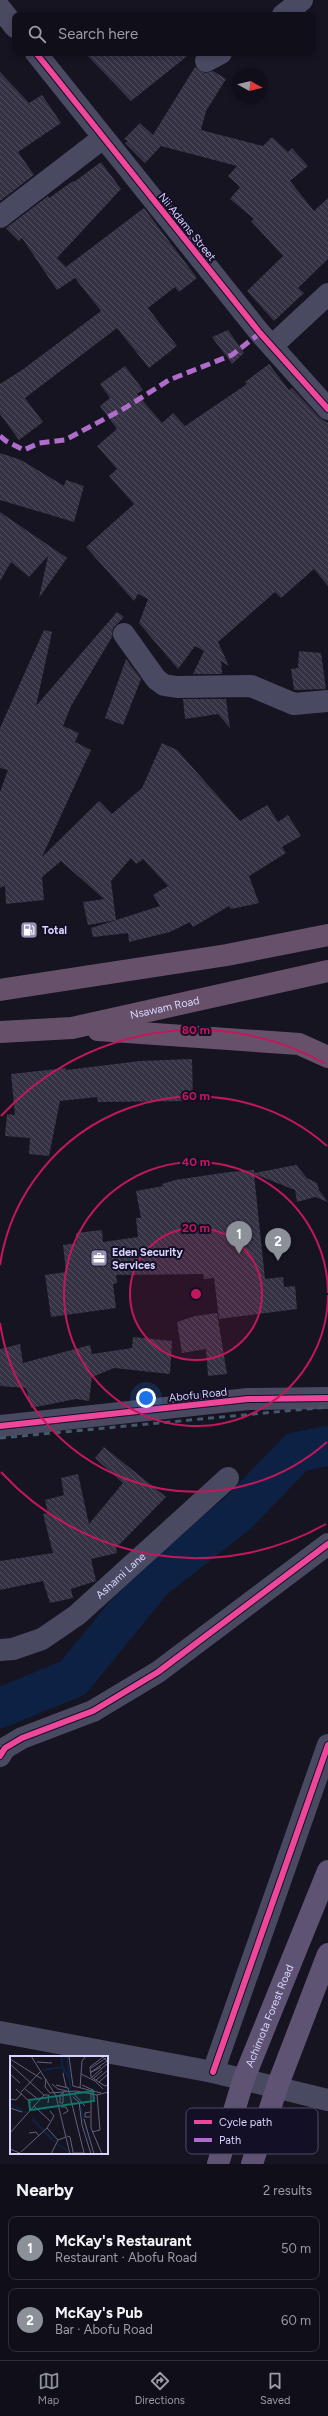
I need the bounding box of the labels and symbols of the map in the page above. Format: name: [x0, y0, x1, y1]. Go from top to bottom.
north arrow: [232, 68, 268, 104]
street label: Nii Adams Street: [156, 190, 218, 264]
fuel station icon: Total: [19, 920, 39, 940]
place label: Total: [42, 924, 67, 937]
street label: Nsawam Road: [129, 993, 201, 1021]
text: 80 m: [182, 1023, 210, 1037]
text: 60 m: [182, 1089, 210, 1103]
text: 40 m: [182, 1155, 210, 1169]
text: 20 m: [182, 1221, 210, 1235]
pin: 1: [226, 1221, 252, 1254]
pin: 2: [265, 1228, 291, 1261]
place label: Eden Security Services: [112, 1246, 183, 1272]
office icon: Eden Security Services: [89, 1248, 109, 1268]
centre of rings: [189, 1287, 203, 1301]
street label: Abofu Road: [168, 1385, 228, 1405]
your location: [136, 1388, 156, 1408]
street label: Ashami Lane: [93, 1550, 148, 1601]
street label: Achimota Forest Road: [243, 1962, 296, 2069]
inset map: [10, 2056, 108, 2154]
legend: [186, 2108, 318, 2154]
text: Cycle path: [219, 2116, 272, 2129]
text: Path: [219, 2134, 241, 2147]

